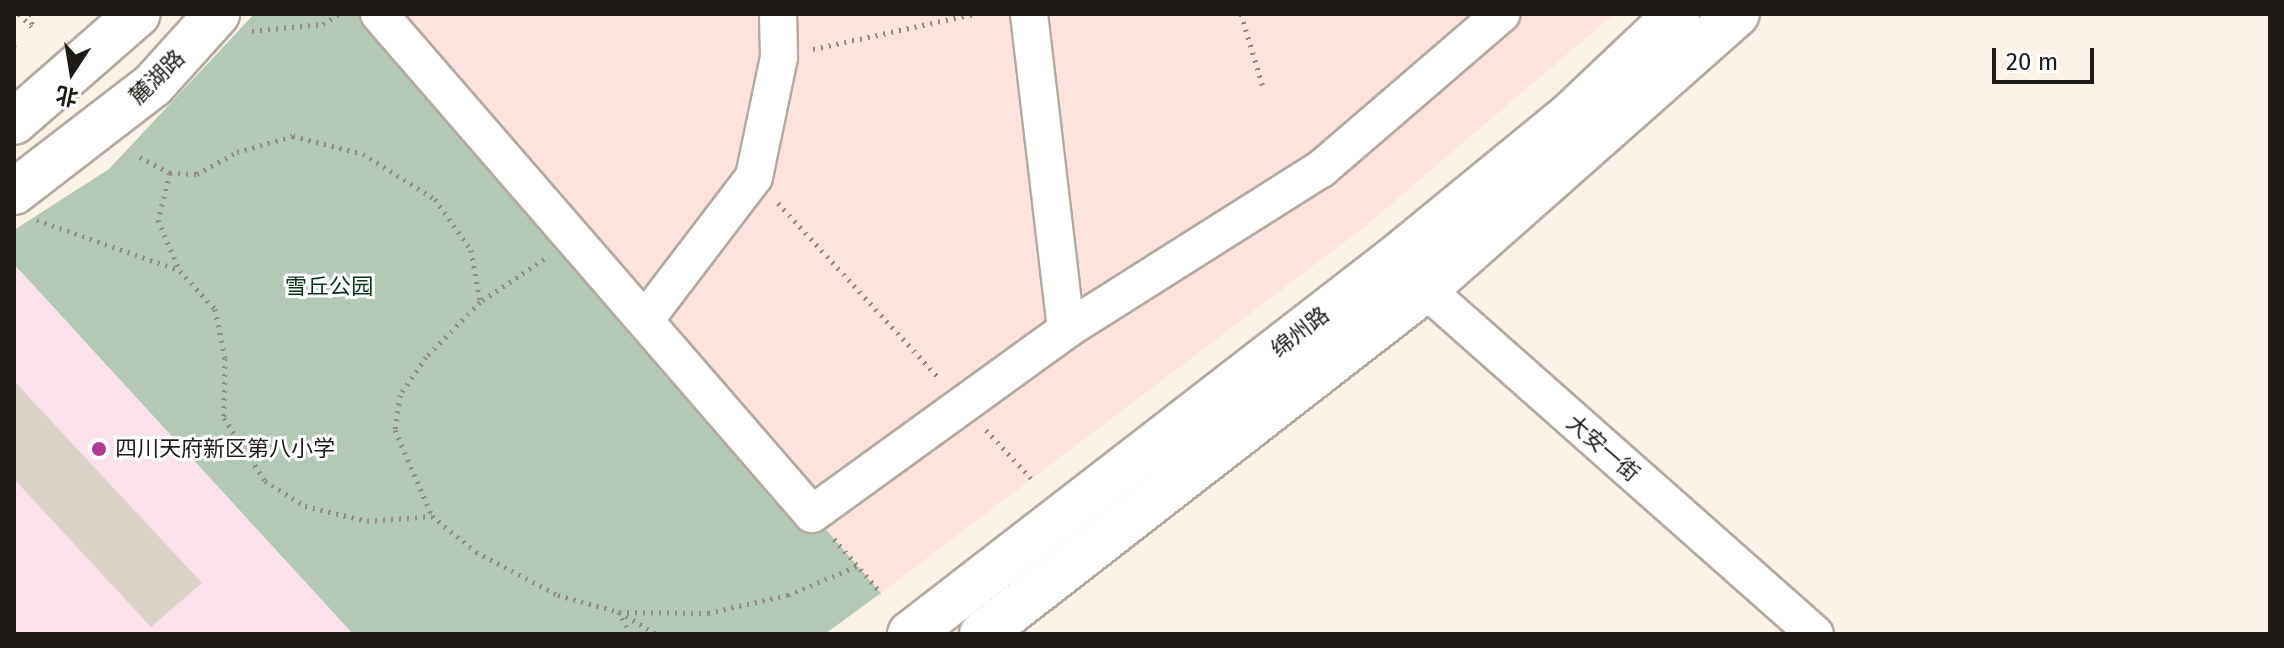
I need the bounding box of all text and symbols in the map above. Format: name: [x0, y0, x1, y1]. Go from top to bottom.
north arrow: [32, 32, 112, 112]
scale bar: [1996, 32, 2098, 82]
street label: 麓湖路: [124, 45, 190, 109]
text: 20 m: [2006, 48, 2058, 76]
text: 北: [53, 80, 80, 111]
park label: 雪丘公园: [285, 274, 373, 300]
street label: 绵州路: [1266, 301, 1334, 363]
street label: 大安一街: [1561, 409, 1645, 487]
place label: 四川天府新区第八小学: [115, 436, 335, 462]
marker: 四川天府新区第八小学: [90, 440, 108, 458]

